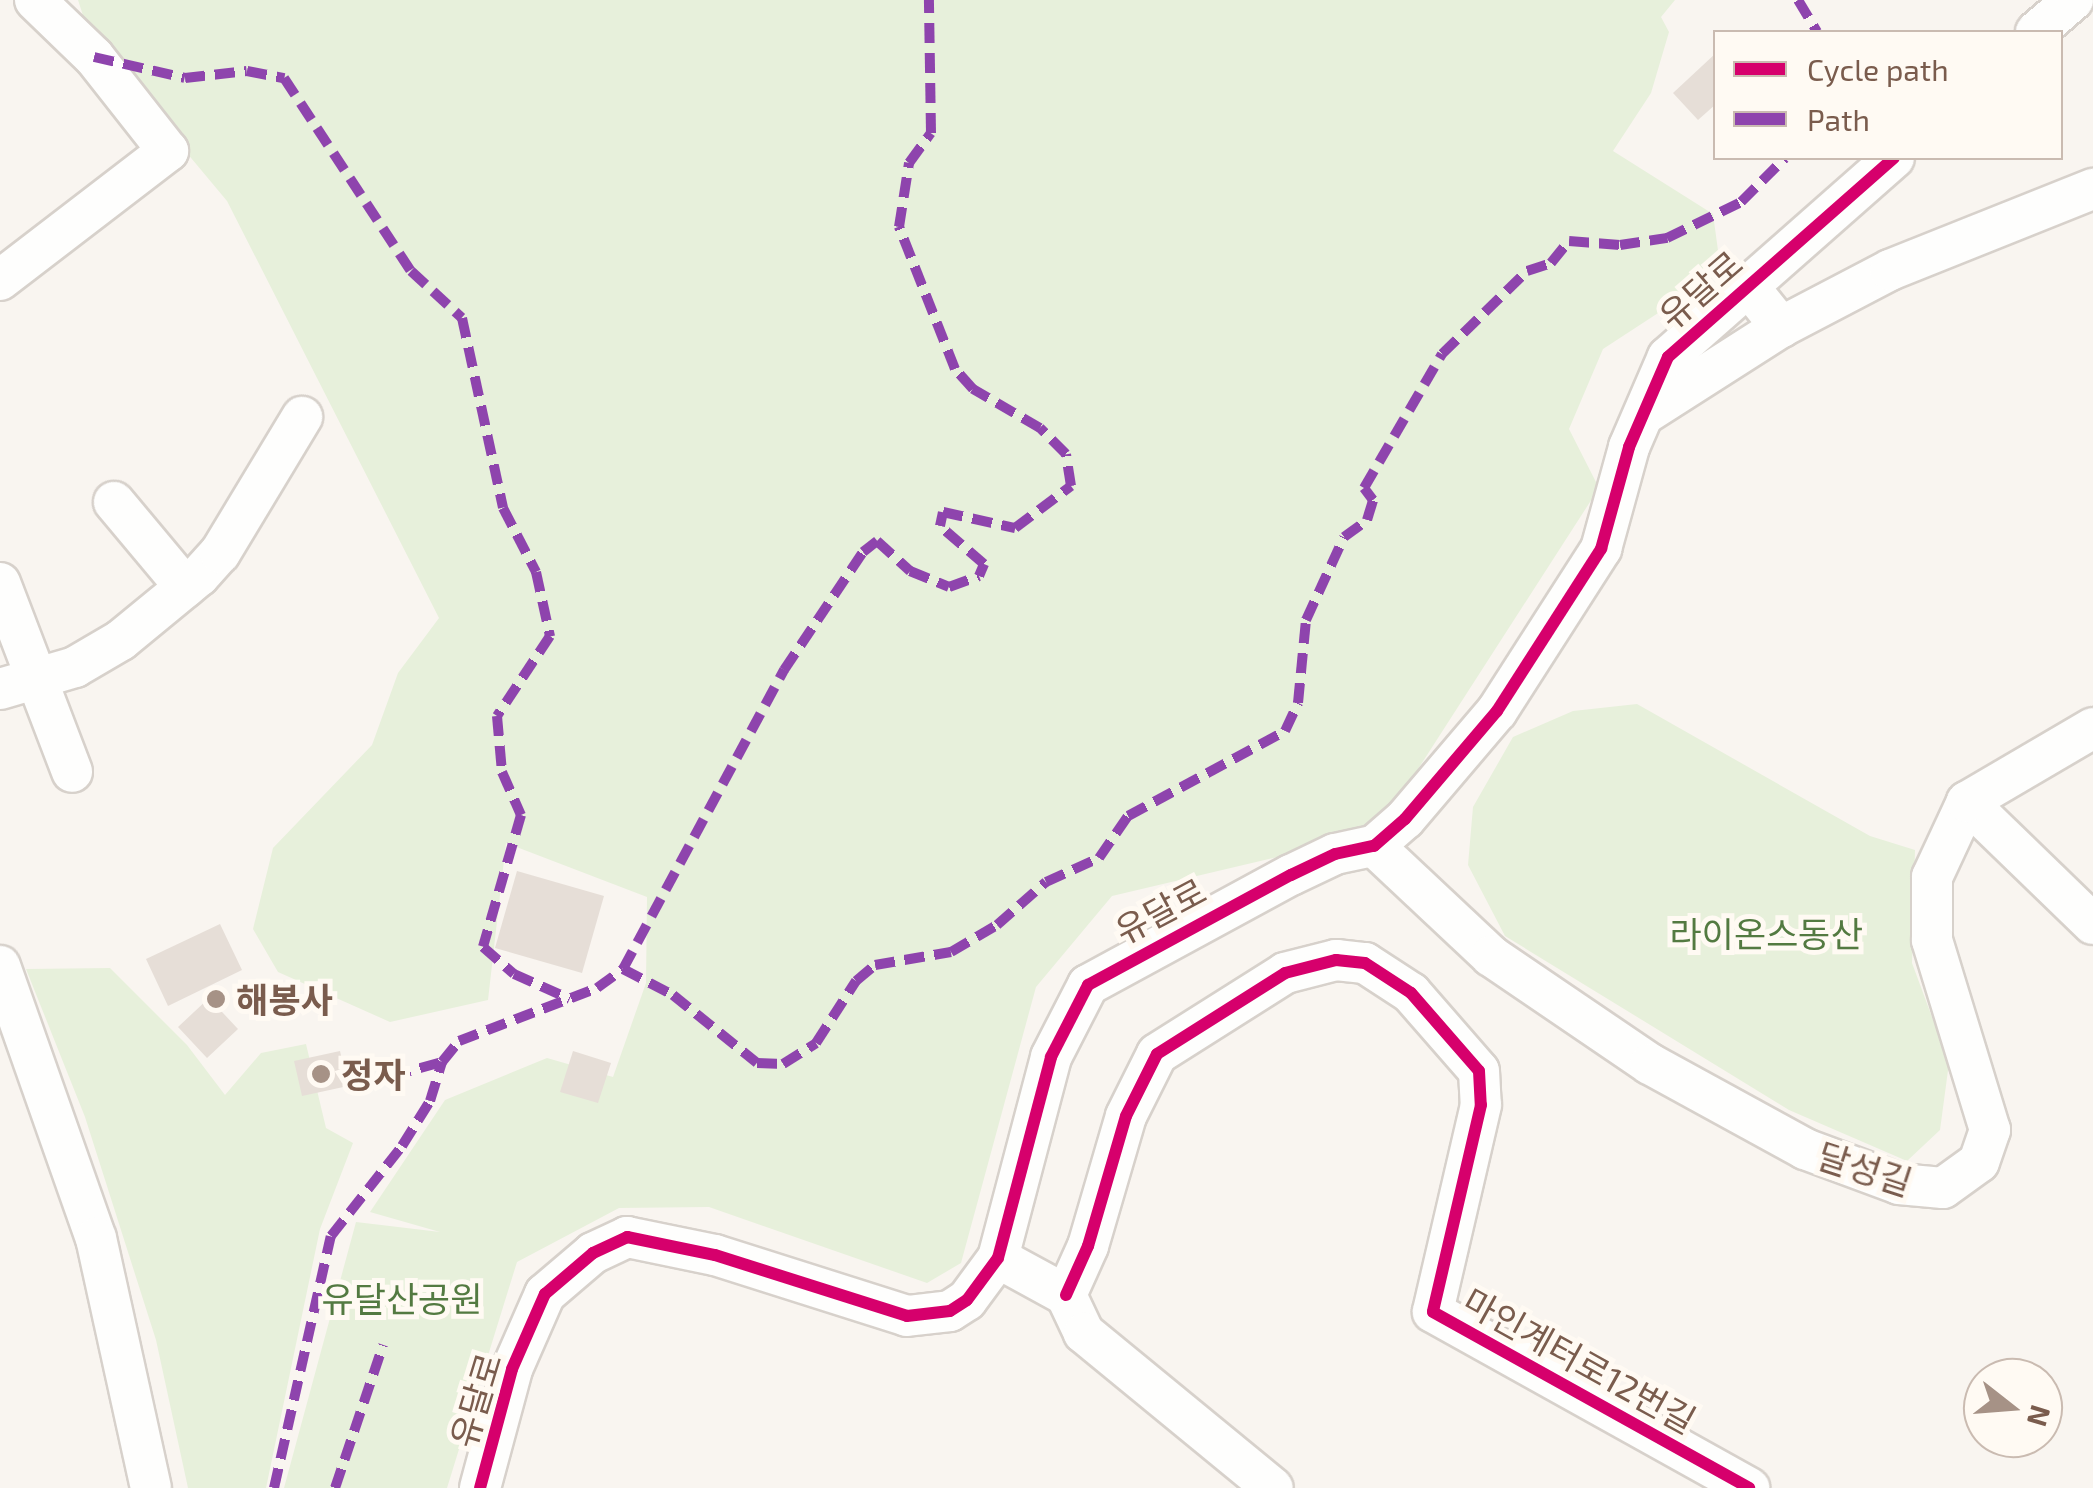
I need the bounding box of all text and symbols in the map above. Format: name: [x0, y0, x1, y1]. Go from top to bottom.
legend: [1713, 30, 2063, 160]
text: Cycle path: [1807, 51, 1949, 87]
text: Path: [1807, 101, 1870, 137]
street label: 유달로: [1650, 241, 1750, 337]
street label: 유달로: [1107, 869, 1213, 951]
park label: 라이온스동산: [1669, 912, 1863, 954]
place label: 해봉사: [236, 978, 333, 1020]
marker: 해봉사: [205, 988, 227, 1010]
place label: 정자: [341, 1053, 405, 1095]
marker: 정자: [310, 1063, 332, 1085]
street label: 달성길: [1813, 1133, 1917, 1203]
park label: 유달산공원: [322, 1277, 482, 1319]
street label: 마인계터로12번길: [1457, 1279, 1703, 1441]
street label: 유달로: [441, 1348, 509, 1452]
north arrow: [1963, 1358, 2063, 1458]
text: N: [2021, 1402, 2059, 1431]

